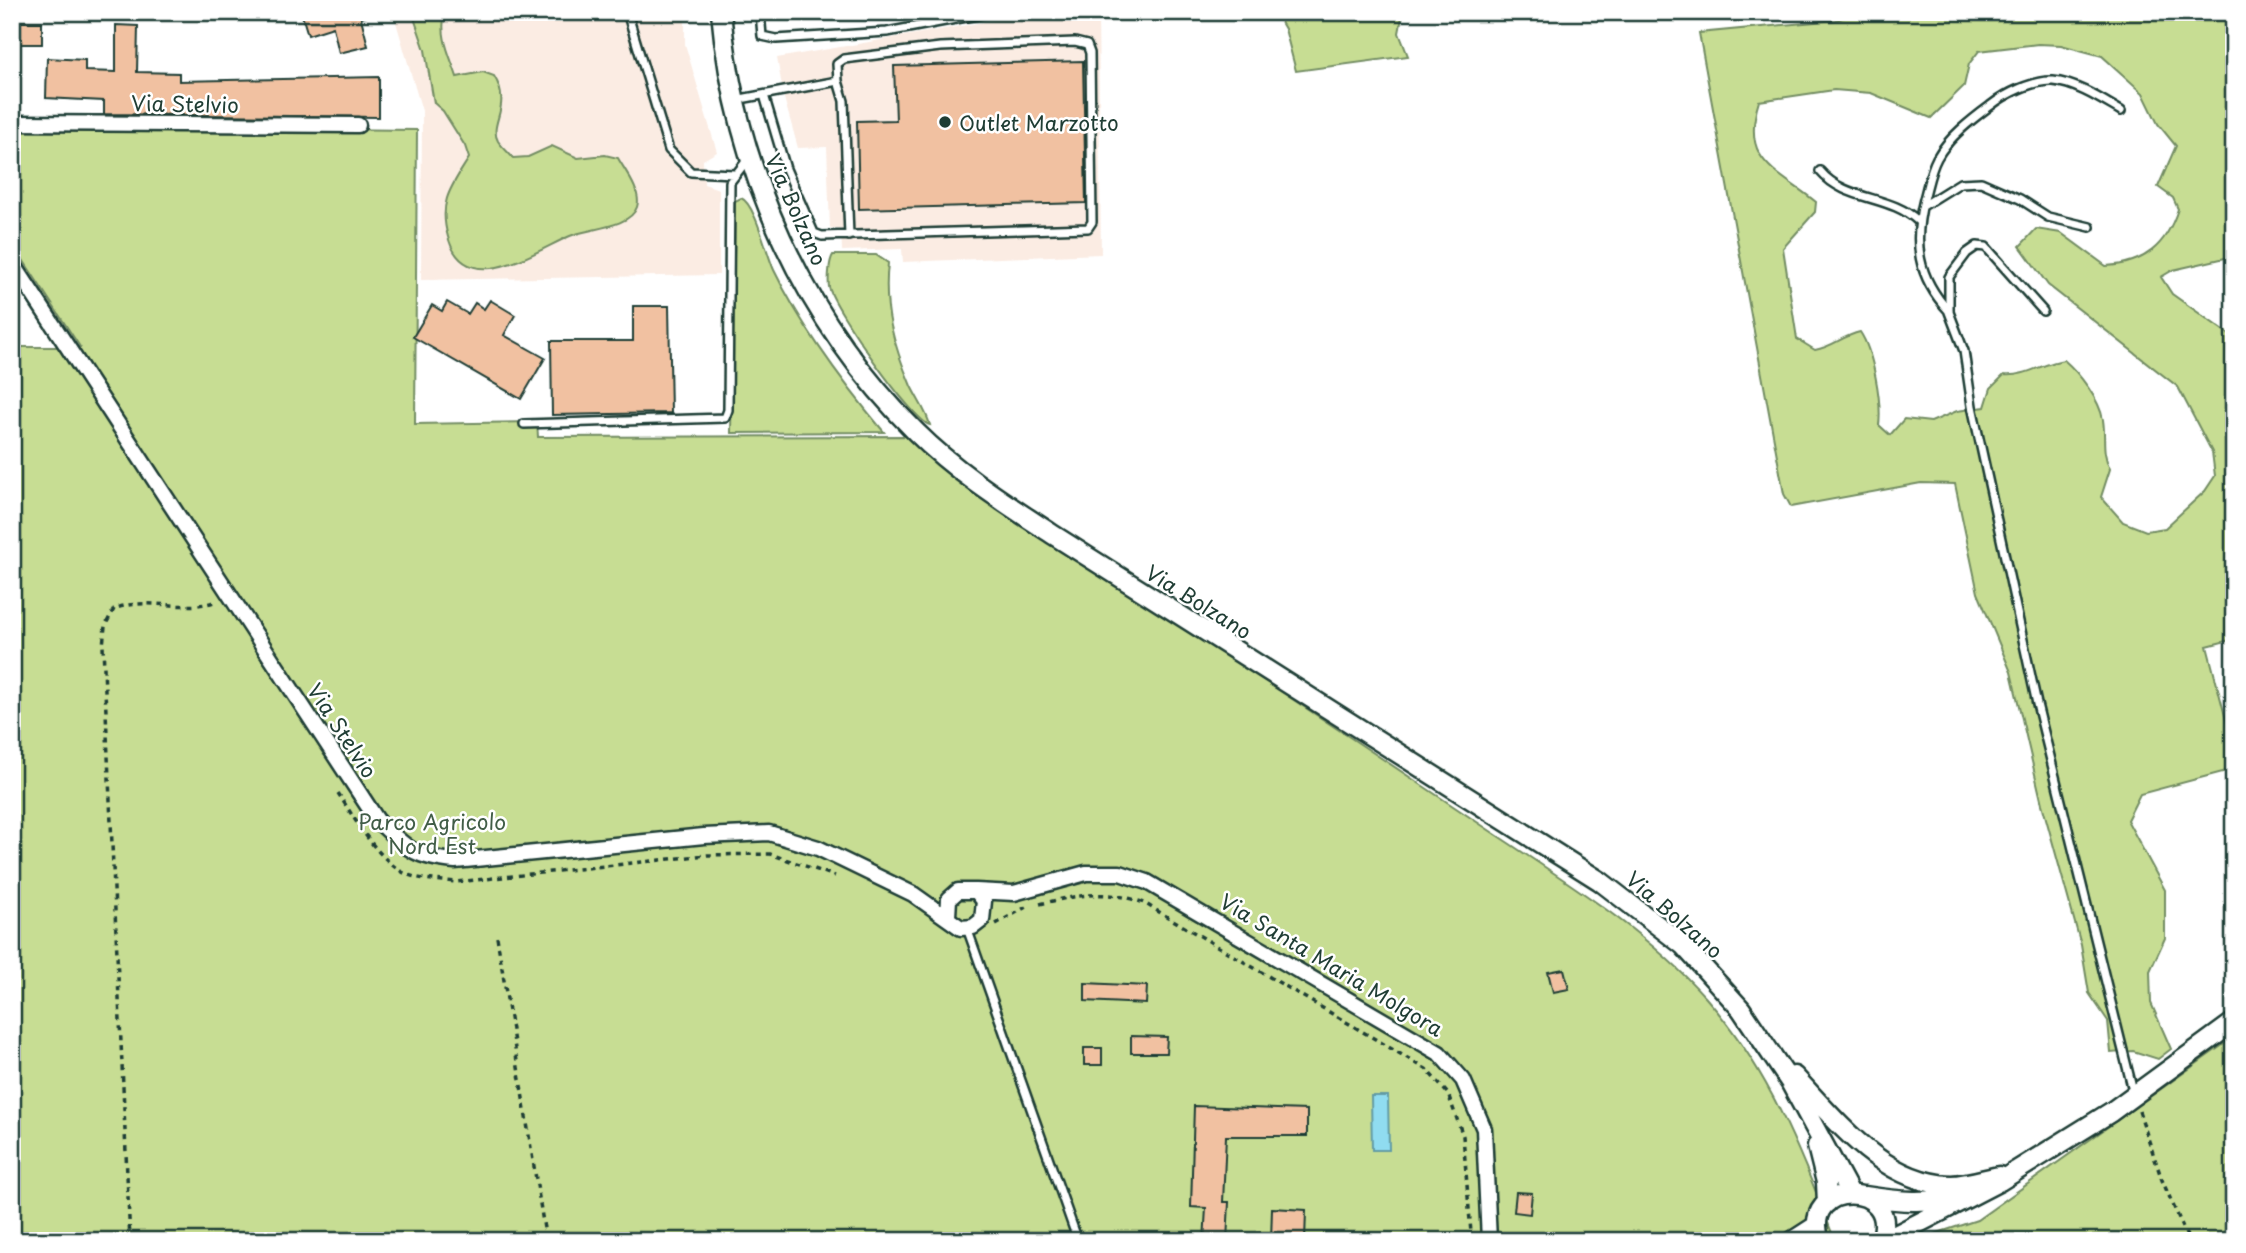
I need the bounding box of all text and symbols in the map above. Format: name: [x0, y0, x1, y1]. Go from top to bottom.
street label: Via Stelvio: [131, 86, 239, 120]
place label: Outlet Marzotto: [959, 106, 1119, 138]
marker: Outlet Marzotto: [937, 114, 953, 130]
street label: Via Bolzano: [758, 148, 836, 270]
street label: Via Bolzano: [1140, 556, 1258, 646]
street label: Via Stelvio: [300, 676, 386, 784]
park label: Parco Agricolo Nord Est: [358, 805, 506, 861]
street label: Via Bolzano: [1619, 863, 1731, 965]
street label: Via Santa Maria Molgora: [1214, 884, 1450, 1044]

